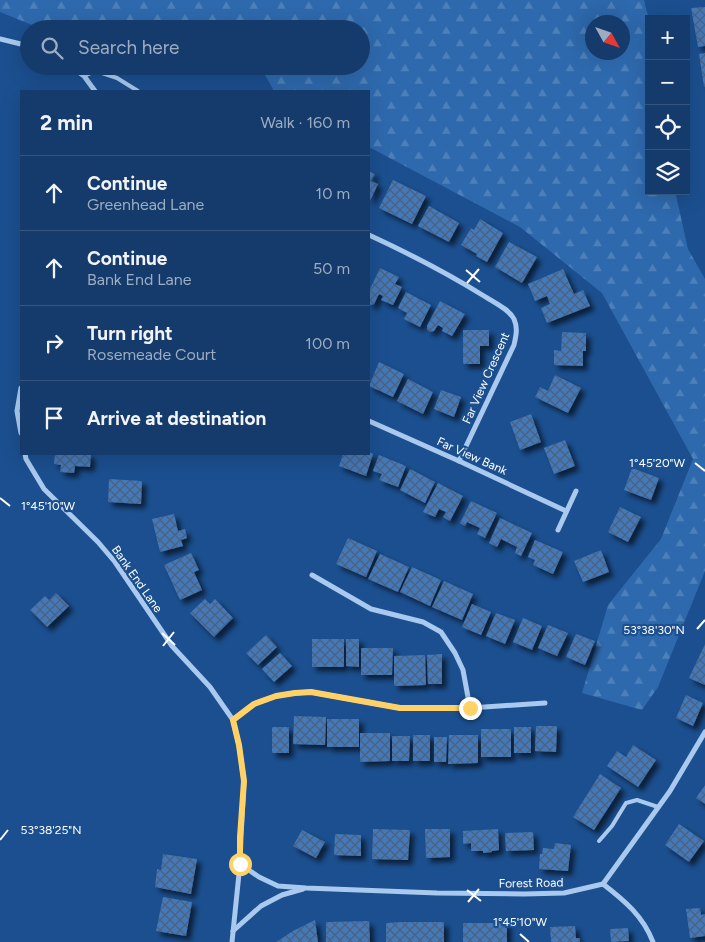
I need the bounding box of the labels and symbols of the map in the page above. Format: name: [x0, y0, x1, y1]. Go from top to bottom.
north arrow: [585, 15, 630, 60]
street label: Far View Crescent: [460, 330, 513, 426]
street label: Far View Bank: [435, 434, 509, 478]
text: 1°45'20"W: [629, 456, 685, 470]
text: 1°45'10"W: [21, 499, 76, 513]
street label: Bank End Lane: [109, 543, 165, 615]
text: 53°38'30"N: [623, 623, 685, 637]
route end: [459, 697, 482, 720]
text: 53°38'25"N: [21, 823, 81, 837]
route start: [229, 853, 252, 876]
street label: Forest Road: [499, 875, 563, 891]
text: 1°45'10"W: [493, 915, 548, 929]

